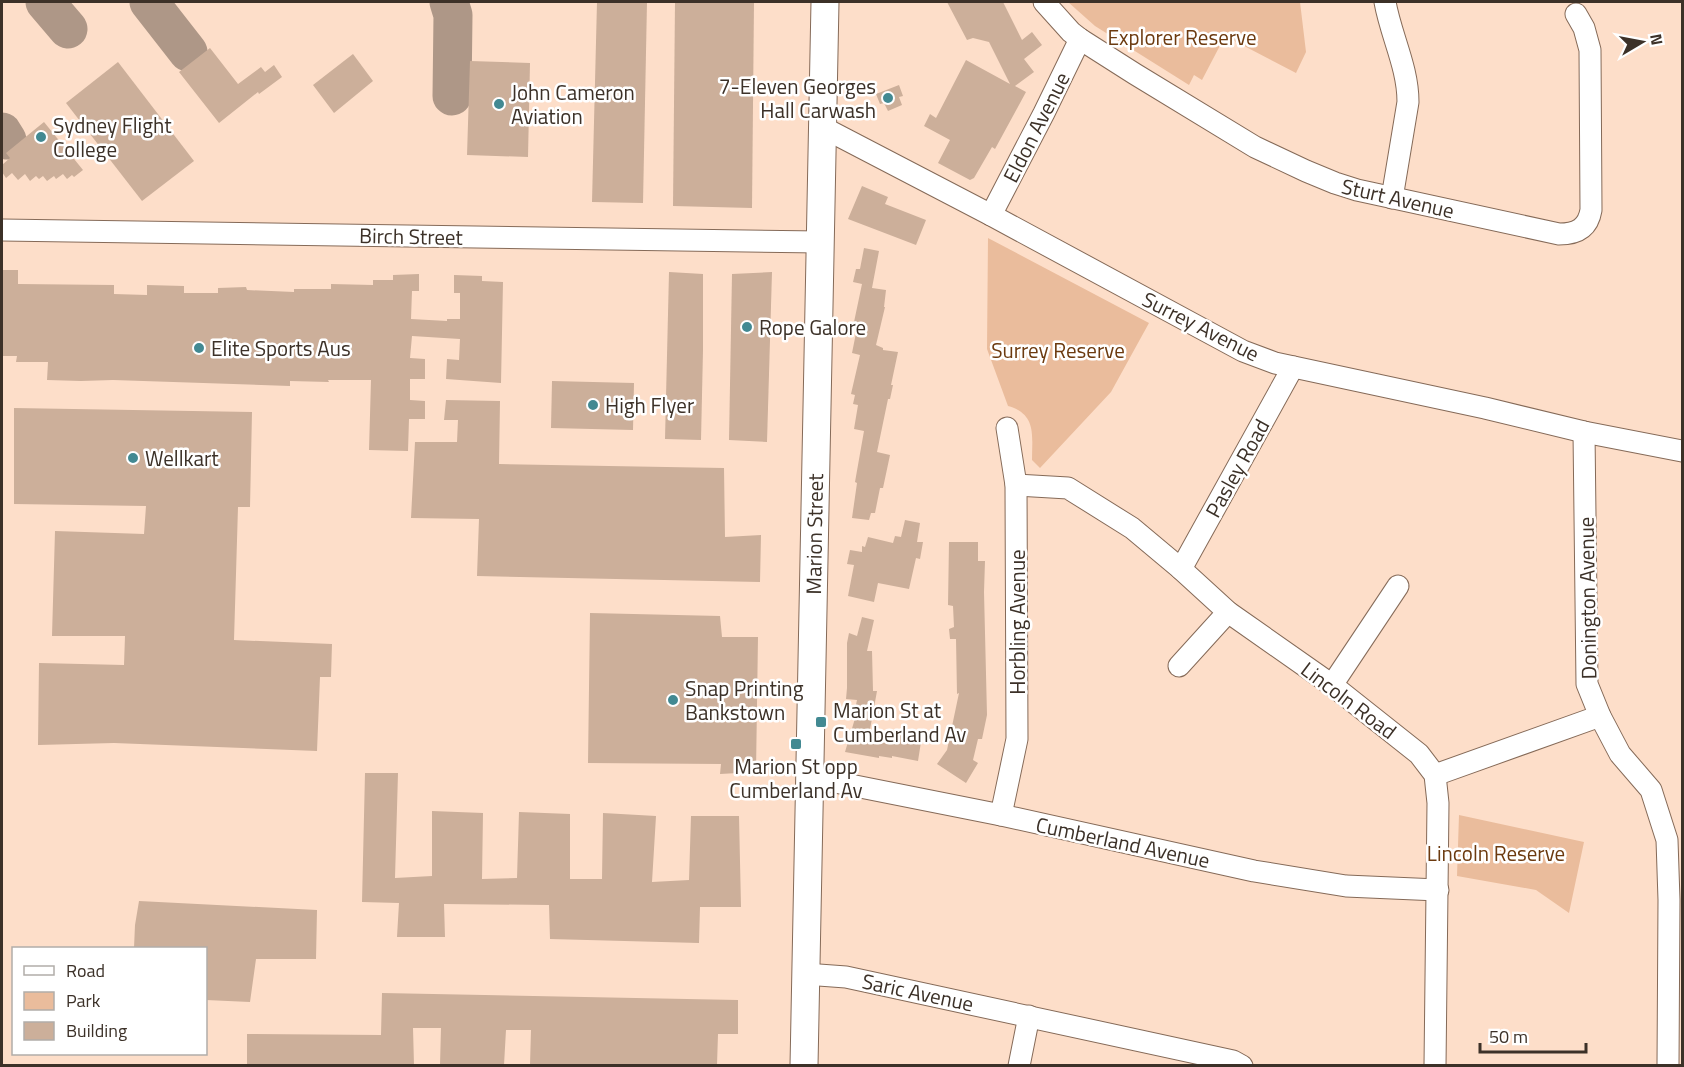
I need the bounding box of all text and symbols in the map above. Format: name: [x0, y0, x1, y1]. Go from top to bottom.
north arrow: [1612, 12, 1672, 72]
park label: Explorer Reserve: [1107, 21, 1257, 53]
text: N: [1644, 32, 1670, 47]
street label: Eldon Avenue: [994, 66, 1078, 188]
place label: 7-Eleven Georges Hall Carwash: [719, 70, 876, 126]
place label: John Cameron Aviation: [511, 76, 635, 132]
marker: 7-Eleven Georges Hall Carwash: [881, 91, 895, 105]
marker: John Cameron Aviation: [492, 97, 506, 111]
place label: Sydney Flight College: [53, 109, 172, 165]
marker: Sydney Flight College: [34, 130, 48, 144]
street label: Sturt Avenue: [1339, 170, 1457, 226]
street label: Birch Street: [359, 219, 464, 253]
street label: Surrey Avenue: [1137, 283, 1265, 369]
place label: Rope Galore: [759, 311, 866, 343]
marker: Rope Galore: [740, 320, 754, 334]
place label: Elite Sports Aus: [211, 332, 351, 364]
park label: Surrey Reserve: [991, 334, 1125, 366]
marker: Elite Sports Aus: [192, 341, 206, 355]
place label: High Flyer: [605, 389, 694, 421]
marker: High Flyer: [586, 398, 600, 412]
street label: Pasley Road: [1197, 413, 1277, 523]
place label: Wellkart: [145, 442, 219, 474]
marker: Wellkart: [126, 451, 140, 465]
street label: Marion Street: [797, 473, 831, 595]
street label: Donington Avenue: [1570, 516, 1604, 680]
street label: Horbling Avenue: [1001, 549, 1033, 695]
street label: Lincoln Road: [1295, 653, 1403, 747]
place label: Snap Printing Bankstown: [685, 672, 804, 728]
marker: Snap Printing Bankstown: [666, 693, 680, 707]
place label: Marion St at Cumberland Av: [833, 694, 966, 750]
marker: Marion St at Cumberland Av: [814, 715, 828, 729]
marker: Marion St opp Cumberland Av: [789, 737, 803, 751]
place label: Marion St opp Cumberland Av: [729, 750, 863, 806]
street label: Cumberland Avenue: [1033, 808, 1213, 876]
park label: Lincoln Reserve: [1427, 837, 1565, 869]
legend: [12, 947, 207, 1055]
text: Road: [66, 957, 105, 984]
street label: Saric Avenue: [859, 965, 977, 1019]
text: Park: [66, 987, 101, 1014]
scale bar: [1480, 1016, 1586, 1054]
text: Building: [66, 1017, 127, 1044]
text: 50 m: [1489, 1023, 1528, 1050]

